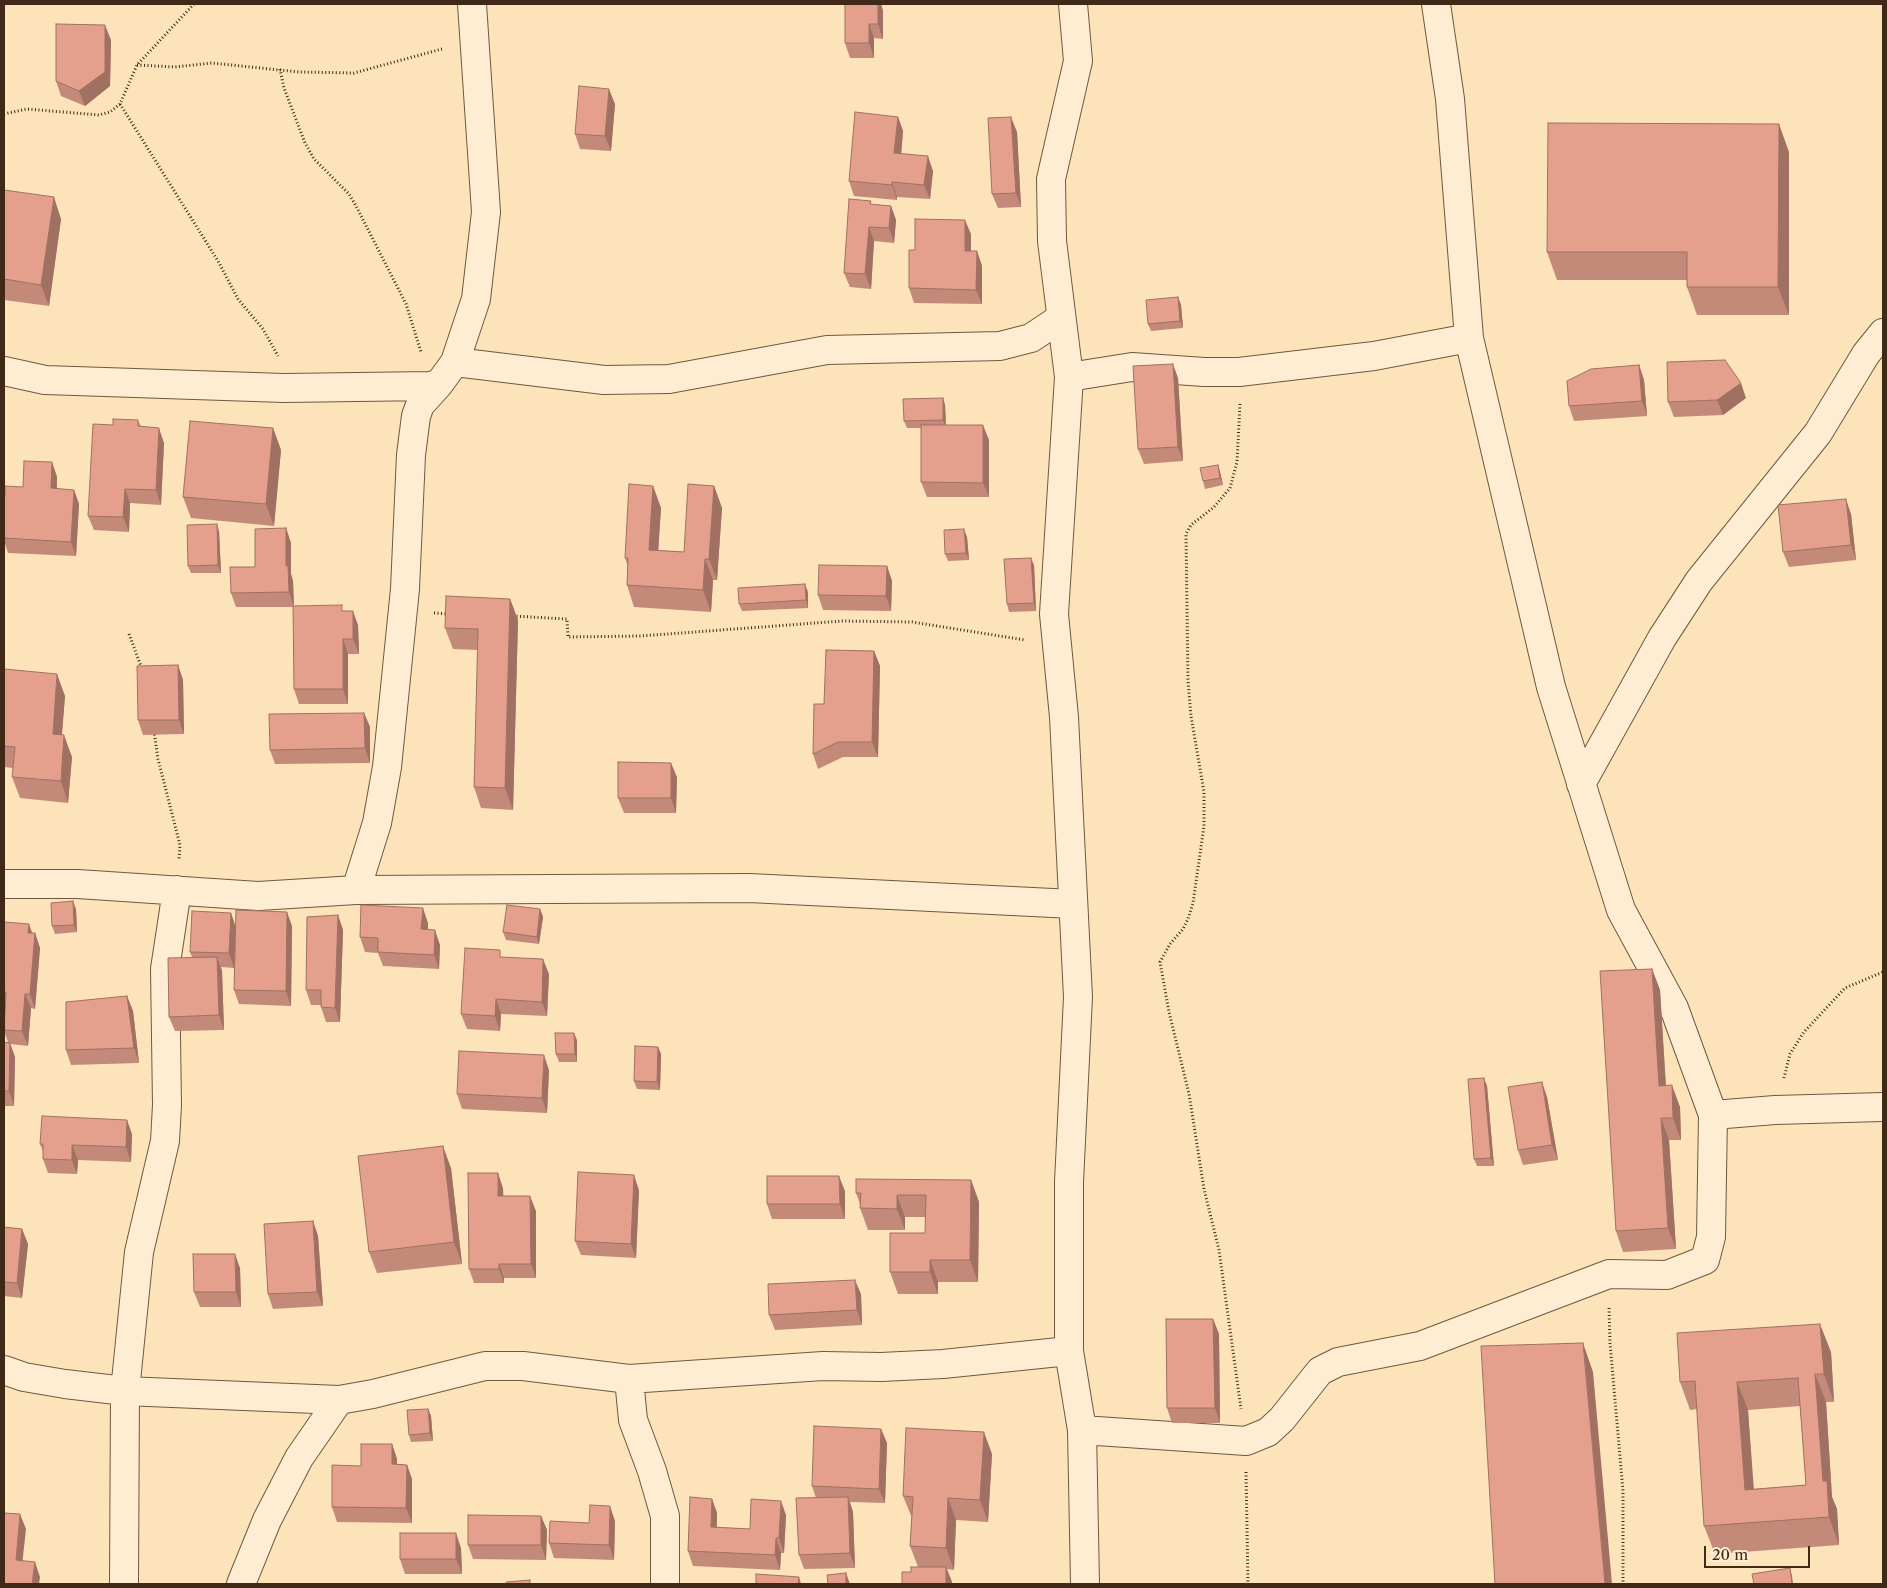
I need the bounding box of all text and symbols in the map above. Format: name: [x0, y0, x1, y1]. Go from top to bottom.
scale bar: [1707, 1536, 1813, 1568]
text: 20 m: [1712, 1545, 1748, 1564]

